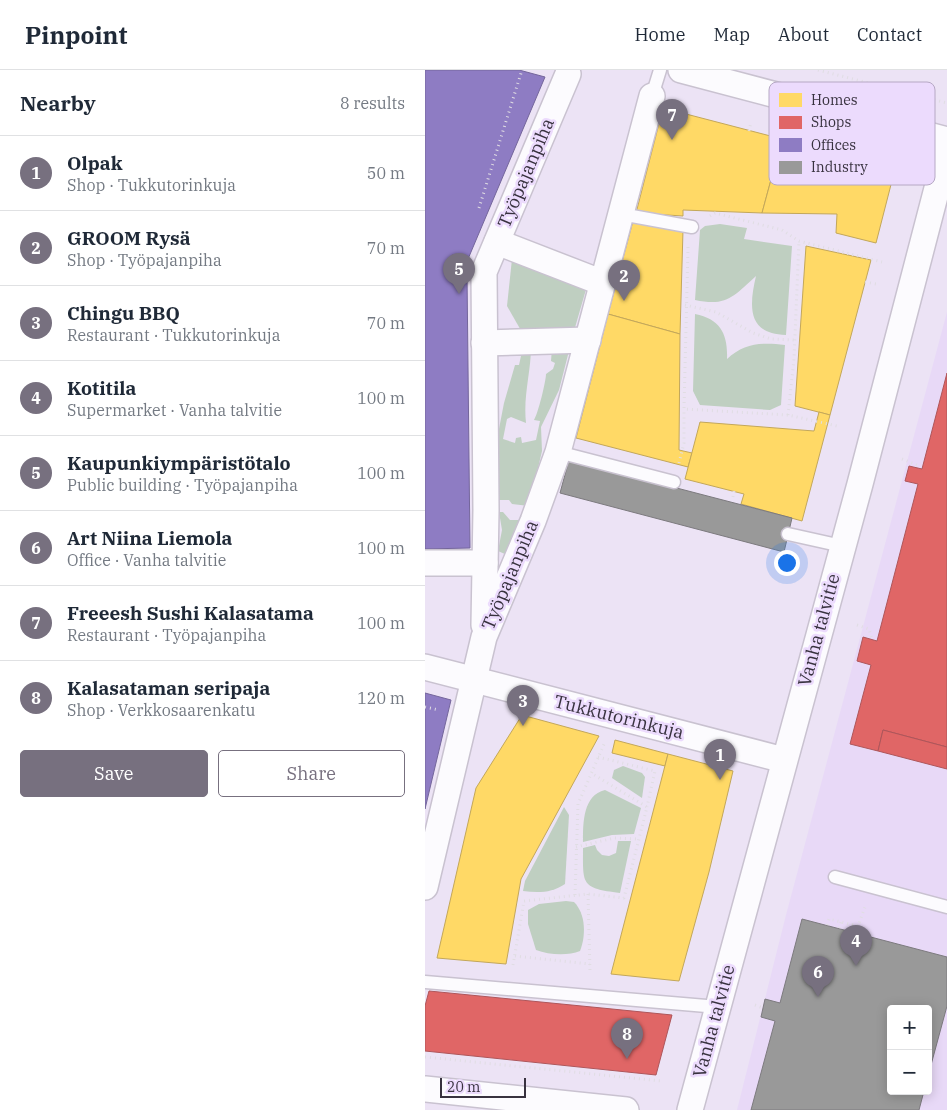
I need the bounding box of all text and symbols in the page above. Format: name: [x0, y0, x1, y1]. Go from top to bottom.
text: Pinpoint: [25, 19, 127, 51]
text: Home: [634, 23, 686, 46]
text: Map: [714, 23, 750, 46]
text: About: [778, 23, 829, 46]
text: Contact: [857, 23, 922, 46]
legend: [769, 82, 935, 185]
text: Nearby: [20, 89, 96, 117]
text: Homes: [811, 91, 858, 109]
text: 8 results: [340, 93, 405, 113]
pin: 7: [656, 99, 688, 140]
text: Shops: [811, 113, 851, 131]
street label: Työpajanpiha: [492, 114, 559, 231]
text: Offices: [811, 136, 856, 154]
text: Olpak: [67, 151, 123, 175]
text: Industry: [811, 158, 868, 176]
text: 1: [31, 163, 41, 183]
text: 50 m: [367, 163, 405, 183]
text: Shop · Tukkutorinkuja: [67, 175, 236, 195]
text: GROOM Rysä: [67, 226, 191, 250]
text: 2: [31, 238, 41, 258]
text: 70 m: [367, 238, 405, 258]
text: Shop · Työpajanpiha: [67, 250, 222, 270]
pin: 5: [443, 253, 475, 294]
pin: 2: [608, 260, 640, 301]
text: Chingu BBQ: [67, 301, 180, 325]
text: 3: [31, 313, 41, 333]
text: 70 m: [367, 313, 405, 333]
text: Restaurant · Tukkutorinkuja: [67, 325, 280, 345]
text: Kotitila: [67, 376, 136, 400]
text: 4: [31, 388, 41, 408]
text: 100 m: [357, 388, 405, 408]
text: Supermarket · Vanha talvitie: [67, 400, 282, 420]
text: Kaupunkiympäristötalo: [67, 451, 291, 475]
text: 5: [31, 463, 41, 483]
text: 100 m: [357, 463, 405, 483]
text: Public building · Työpajanpiha: [67, 475, 298, 495]
street label: Työpajanpiha: [476, 516, 543, 633]
text: Art Niina Liemola: [67, 526, 232, 550]
text: 6: [31, 538, 41, 558]
text: 100 m: [357, 538, 405, 558]
text: Office · Vanha talvitie: [67, 550, 226, 570]
your location: [774, 550, 800, 576]
street label: Vanha talvitie: [792, 571, 845, 689]
text: Freeesh Sushi Kalasatama: [67, 601, 314, 625]
text: 7: [31, 613, 41, 633]
text: 100 m: [357, 613, 405, 633]
text: Restaurant · Työpajanpiha: [67, 625, 266, 645]
text: Kalasataman seripaja: [67, 676, 270, 700]
pin: 3: [507, 685, 539, 726]
text: 8: [31, 688, 41, 708]
text: 120 m: [357, 688, 405, 708]
street label: Tukkutorinkuja: [552, 689, 687, 744]
text: Shop · Verkkosaarenkatu: [67, 700, 255, 720]
pin: 1: [704, 739, 736, 780]
button: Save: [20, 750, 208, 797]
button: Share: [218, 750, 405, 797]
pin: 4: [840, 925, 872, 966]
pin: 6: [802, 956, 834, 997]
street label: Vanha talvitie: [687, 962, 740, 1080]
map controls: [887, 1005, 932, 1095]
button: +: [887, 1005, 932, 1050]
pin: 8: [611, 1018, 643, 1059]
button: −: [887, 1050, 932, 1095]
scale bar: [440, 1075, 526, 1098]
text: 20 m: [447, 1078, 480, 1096]

